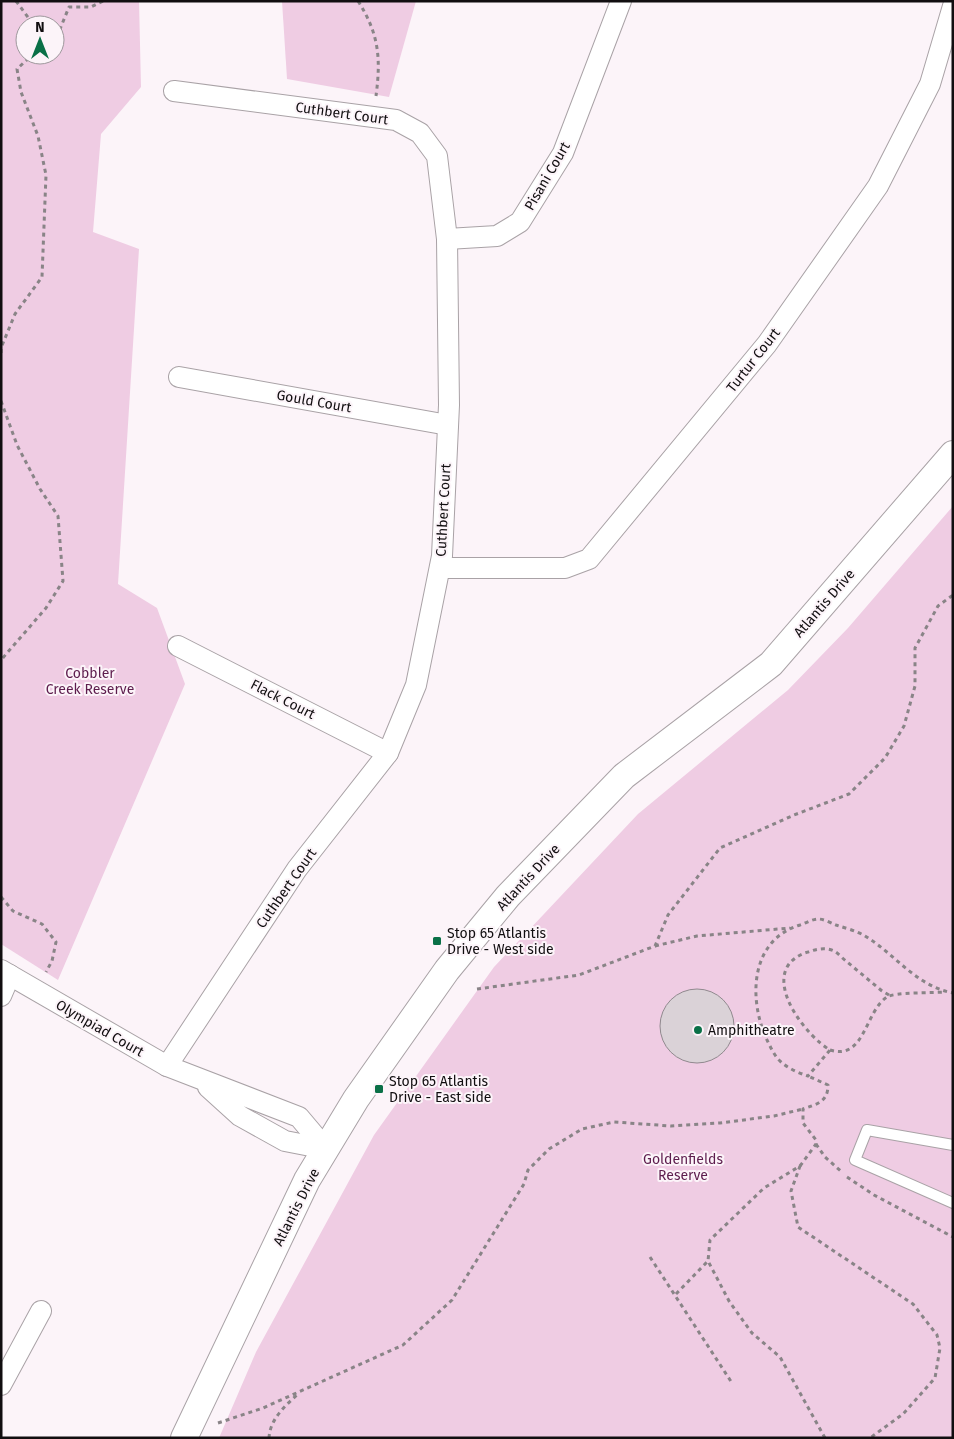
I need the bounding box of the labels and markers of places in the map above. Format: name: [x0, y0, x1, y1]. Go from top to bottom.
place label: Stop 65 Atlantis Drive - West side: [447, 925, 554, 958]
marker: Stop 65 Atlantis Drive - West side: [431, 935, 443, 947]
place label: Amphitheatre: [708, 1022, 795, 1039]
marker: Amphitheatre: [692, 1024, 704, 1036]
place label: Stop 65 Atlantis Drive - East side: [389, 1073, 491, 1106]
marker: Stop 65 Atlantis Drive - East side: [373, 1083, 385, 1095]

